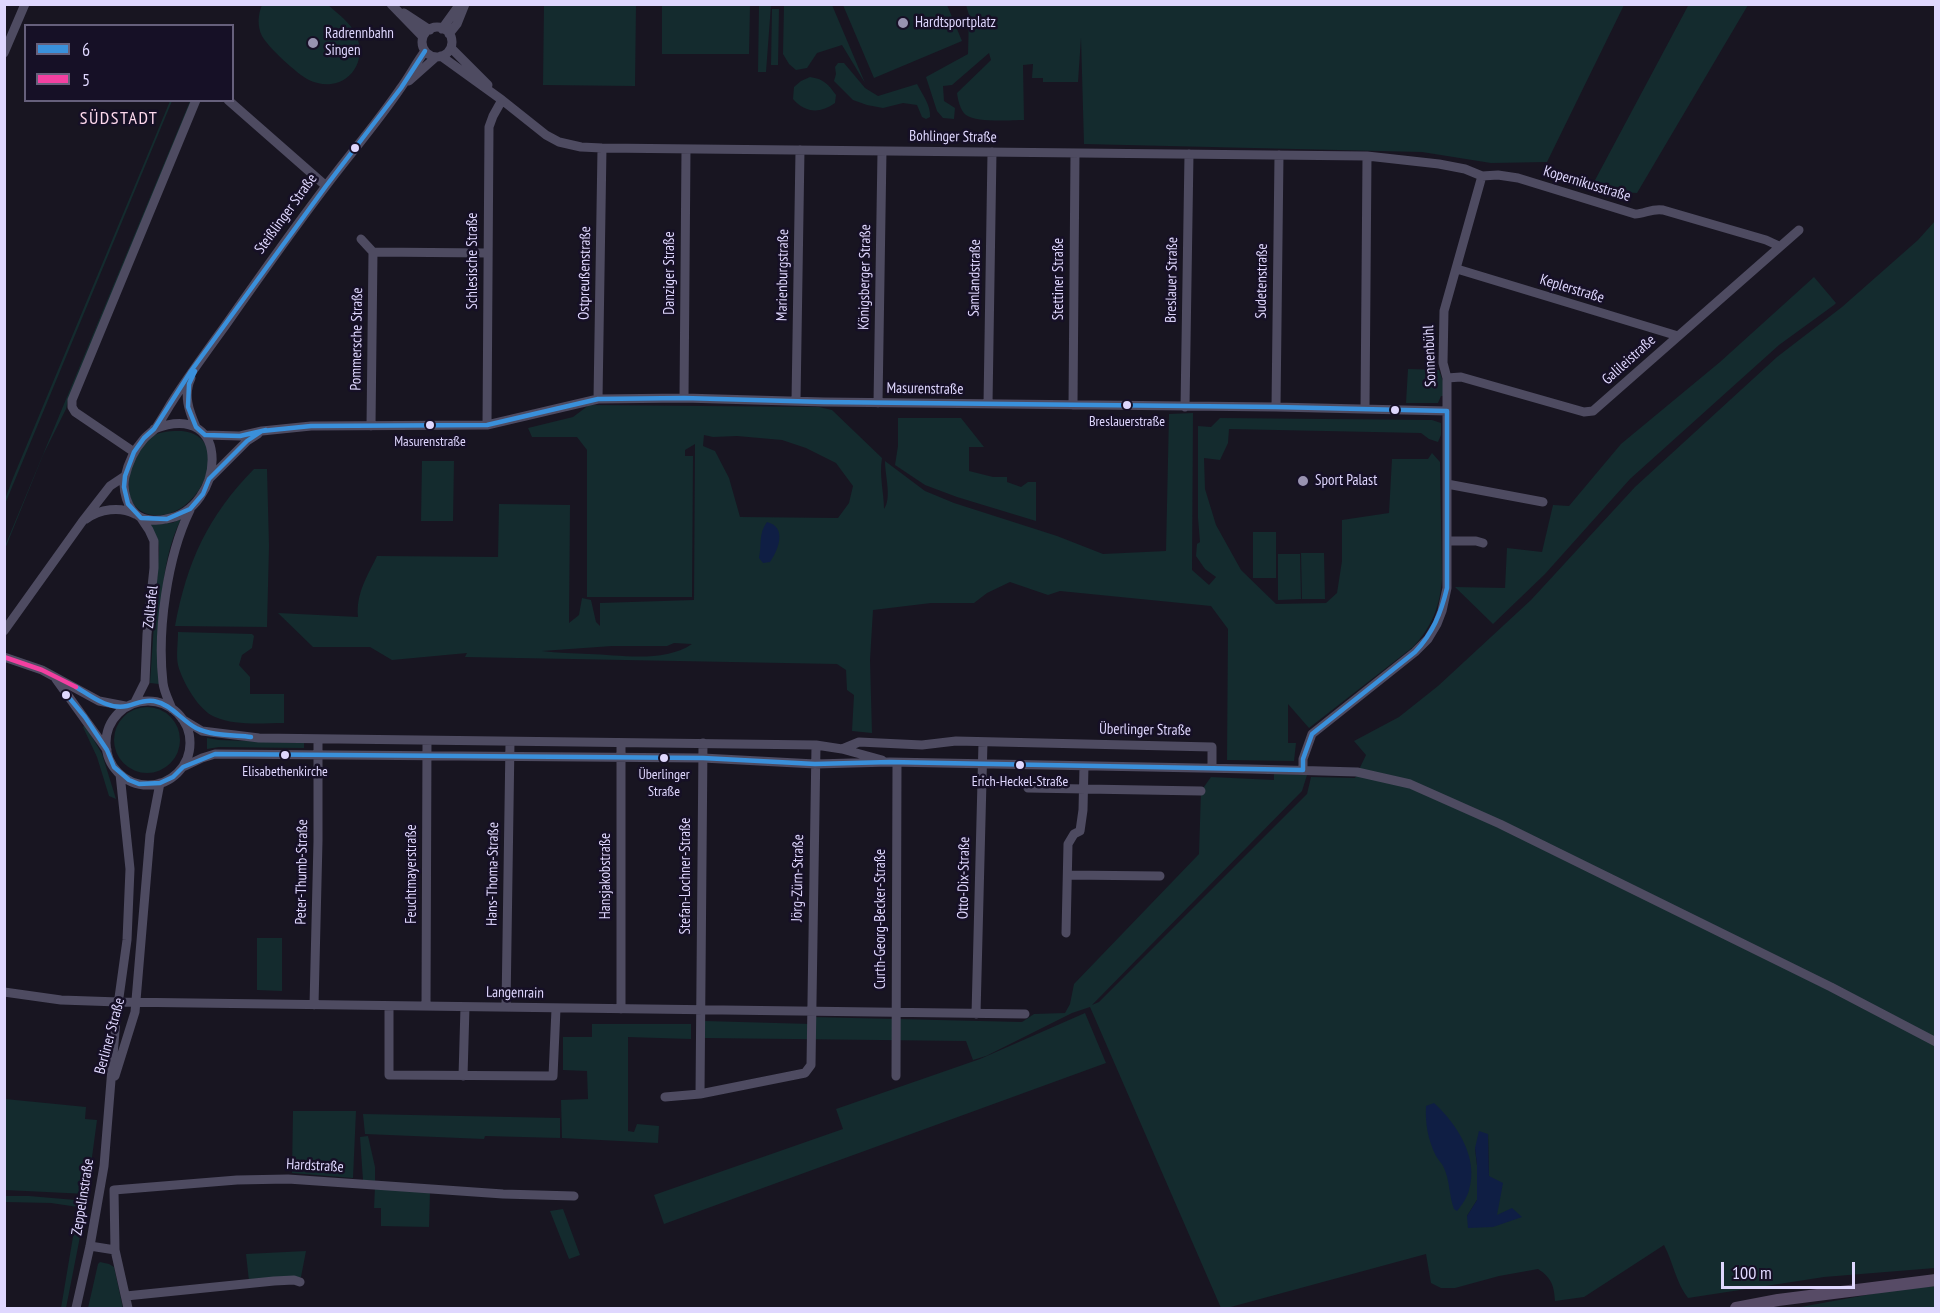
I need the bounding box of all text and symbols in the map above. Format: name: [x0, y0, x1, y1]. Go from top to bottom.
place label: Hardtsportplatz: [915, 14, 996, 32]
marker: Hardtsportplatz: [896, 16, 910, 30]
legend: [24, 24, 234, 102]
place label: Radrennbahn Singen: [325, 25, 394, 60]
marker: Radrennbahn Singen: [306, 36, 320, 50]
text: 6: [82, 38, 90, 61]
text: 5: [82, 68, 90, 91]
district label: SÜDSTADT: [80, 108, 158, 130]
street label: Bohlinger Straße: [909, 127, 997, 147]
unlabelled marker: [349, 142, 361, 154]
street label: Kopernikusstraße: [1541, 162, 1633, 206]
street label: Steißlinger Straße: [251, 170, 321, 258]
street label: Schlesische Straße: [464, 213, 482, 309]
street label: Königsberger Straße: [855, 224, 875, 330]
street label: Ostpreußenstraße: [575, 226, 595, 320]
street label: Marienburgstraße: [773, 229, 793, 321]
street label: Danziger Straße: [661, 231, 679, 315]
street label: Breslauer Straße: [1162, 237, 1182, 323]
street label: Stettiner Straße: [1050, 238, 1068, 320]
street label: Samlandstraße: [965, 239, 985, 317]
street label: Sudetenstraße: [1252, 243, 1272, 319]
street label: Keplerstraße: [1538, 271, 1606, 307]
street label: Pommersche Straße: [347, 287, 367, 391]
street label: Sonnenbühl: [1420, 325, 1440, 387]
street label: Galileistraße: [1598, 331, 1660, 389]
street label: Masurenstraße: [886, 379, 964, 399]
marker: Breslauerstraße: [1121, 399, 1133, 411]
unlabelled marker: [1389, 404, 1401, 416]
place label: Breslauerstraße: [1089, 414, 1165, 430]
marker: Masurenstraße: [424, 419, 436, 431]
place label: Masurenstraße: [394, 434, 466, 450]
place label: Sport Palast: [1315, 472, 1377, 490]
marker: Sport Palast: [1296, 474, 1310, 488]
street label: Zolltafel: [140, 585, 162, 629]
unlabelled marker: [60, 689, 72, 701]
street label: Überlinger Straße: [1099, 720, 1191, 740]
marker: Elisabethenkirche: [279, 749, 291, 761]
marker: Überlinger Straße: [658, 752, 670, 764]
marker: Erich-Heckel-Straße: [1014, 759, 1026, 771]
place label: Elisabethenkirche: [242, 764, 328, 780]
place label: Überlinger Straße: [638, 767, 690, 800]
place label: Erich-Heckel-Straße: [972, 774, 1068, 790]
street label: Stefan-Lochner-Straße: [677, 818, 695, 934]
street label: Peter-Thumb-Straße: [292, 819, 312, 925]
street label: Hans-Thoma-Straße: [483, 822, 503, 926]
street label: Feuchtmayerstraße: [403, 824, 421, 924]
street label: Hansjakobstraße: [597, 833, 615, 919]
street label: Jörg-Zürn-Straße: [788, 834, 808, 922]
street label: Otto-Dix-Straße: [954, 837, 974, 919]
street label: Curth-Georg-Becker-Straße: [872, 849, 890, 989]
street label: Langenrain: [486, 983, 544, 1003]
street label: Berliner Straße: [91, 996, 129, 1076]
street label: Hardstraße: [286, 1156, 344, 1176]
street label: Zeppelinstraße: [68, 1157, 98, 1237]
scale bar: [1724, 1250, 1858, 1288]
text: 100 m: [1732, 1261, 1772, 1284]

